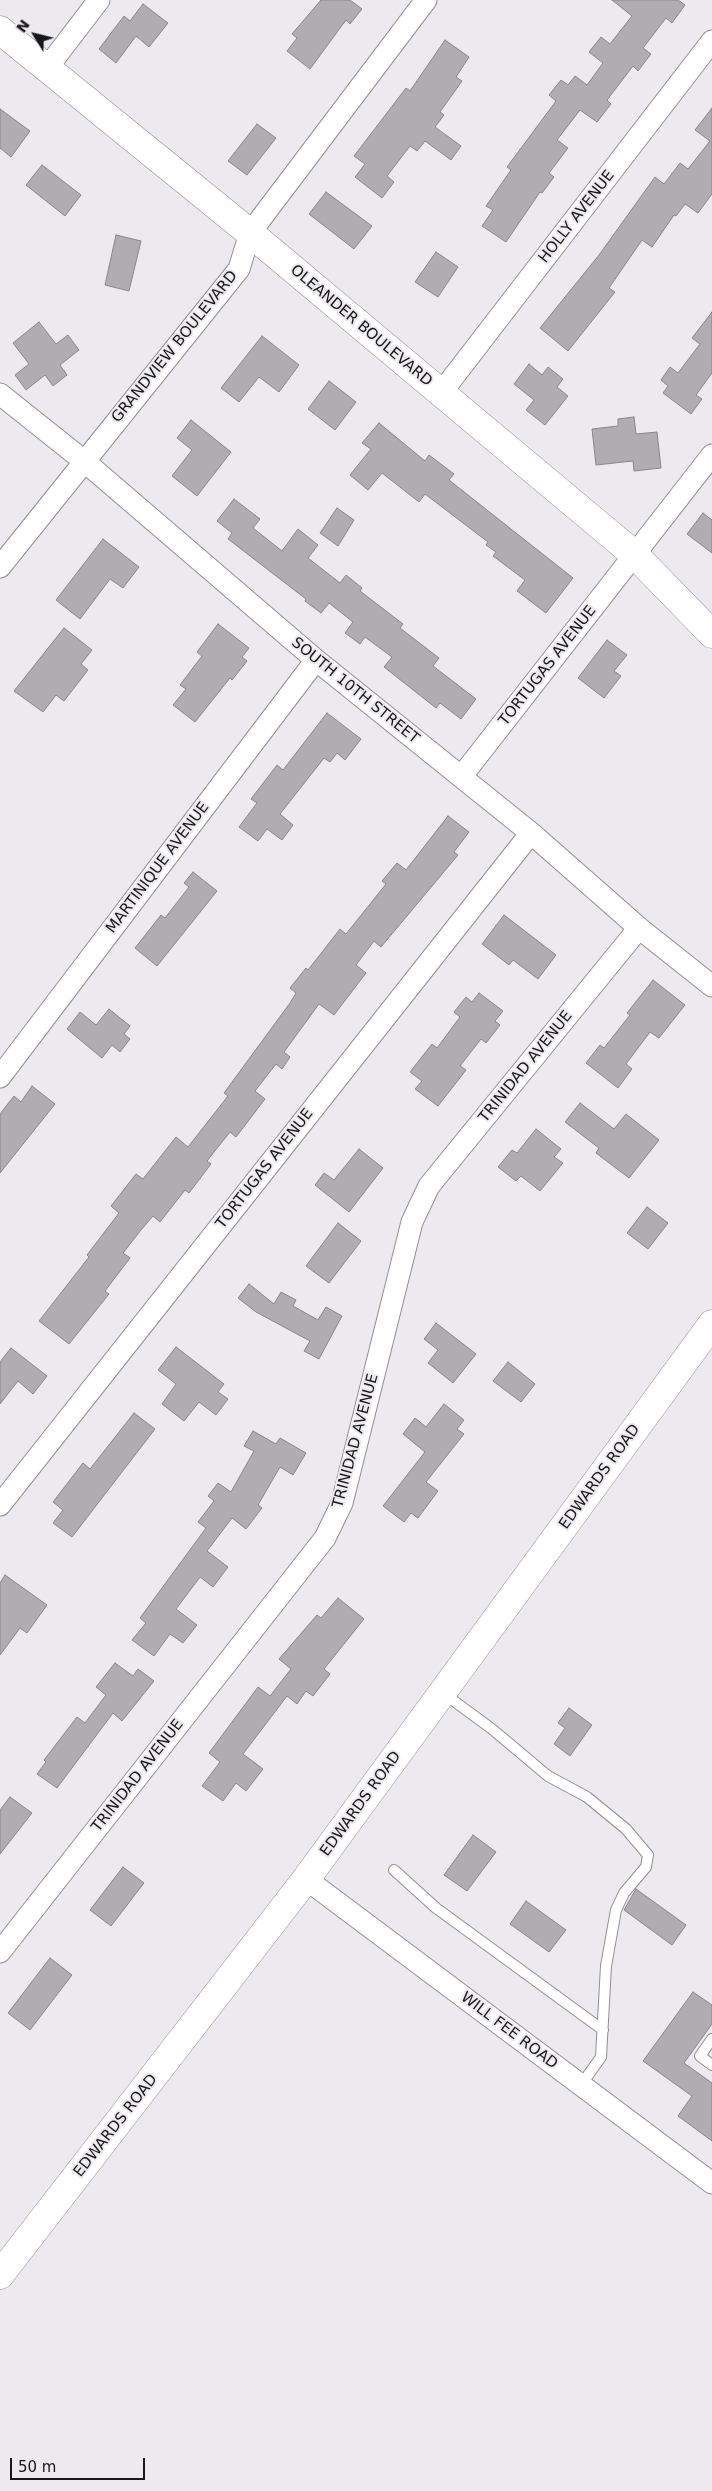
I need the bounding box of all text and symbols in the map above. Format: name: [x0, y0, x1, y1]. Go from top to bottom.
north arrow: [10, 10, 60, 60]
text: N: [13, 17, 33, 36]
street label: HOLLY AVENUE: [535, 167, 619, 267]
street label: OLEANDER BOULEVARD: [286, 261, 436, 391]
street label: GRANDVIEW BOULEVARD: [108, 267, 242, 427]
street label: TORTUGAS AVENUE: [496, 602, 600, 730]
street label: SOUTH 10TH STREET: [288, 634, 422, 748]
street label: MARTINIQUE AVENUE: [103, 799, 213, 937]
street label: TRINIDAD AVENUE: [476, 1008, 576, 1126]
street label: TORTUGAS AVENUE: [213, 1105, 317, 1233]
street label: TRINIDAD AVENUE: [329, 1372, 383, 1510]
street label: EDWARDS ROAD: [556, 1421, 644, 1533]
street label: TRINIDAD AVENUE: [88, 1716, 188, 1836]
street label: EDWARDS ROAD: [317, 1748, 405, 1860]
street label: WILL FEE ROAD: [457, 1989, 561, 2073]
street label: EDWARDS ROAD: [70, 2071, 162, 2181]
scale bar: [12, 2448, 148, 2480]
text: 50 m: [18, 2458, 56, 2476]

